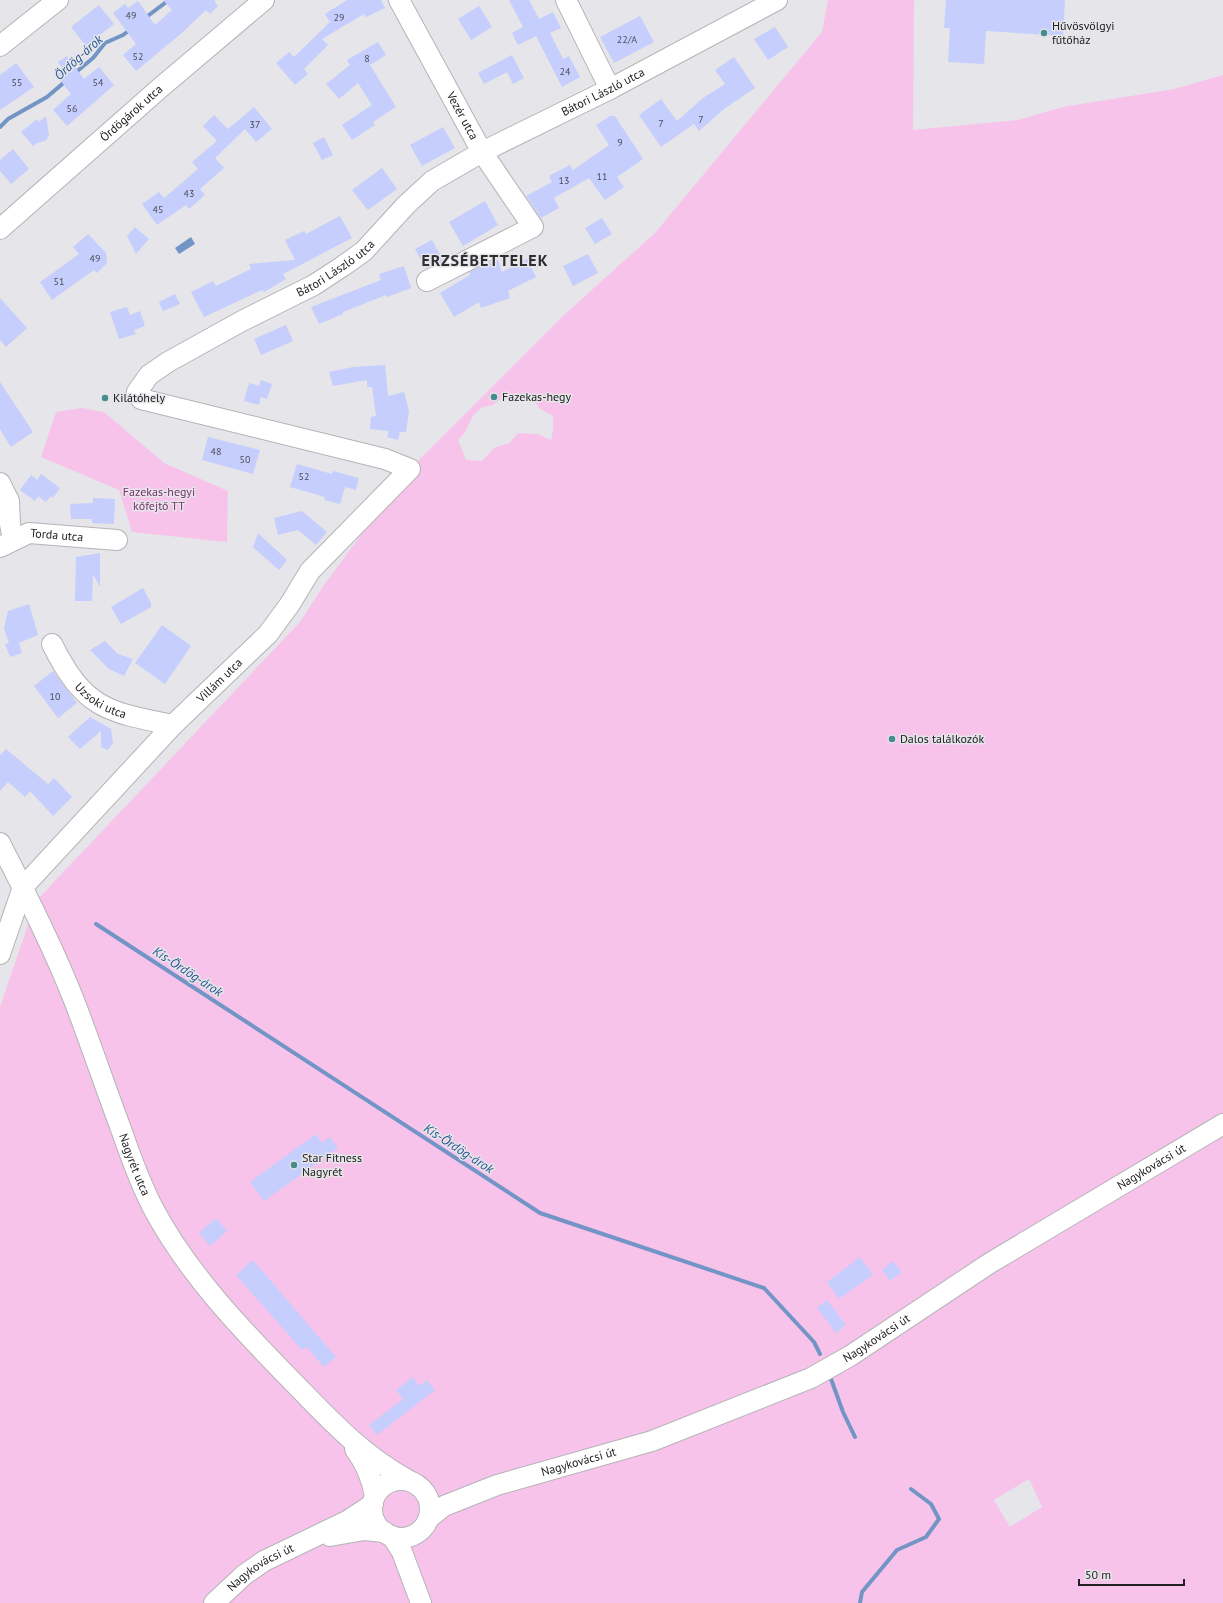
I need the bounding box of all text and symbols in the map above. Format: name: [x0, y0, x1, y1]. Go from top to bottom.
house number: 49: [126, 9, 136, 22]
house number: 29: [334, 11, 344, 24]
place label: Hűvösvölgyi fűtőház: [1052, 18, 1115, 47]
marker: Hűvösvölgyi fűtőház: [1039, 28, 1049, 38]
water label: Ördög-árok: [50, 30, 107, 84]
house number: 22/A: [617, 33, 637, 46]
house number: 52: [133, 50, 143, 63]
house number: 8: [364, 52, 370, 65]
street label: Bátori László utca: [559, 64, 647, 119]
house number: 24: [560, 65, 571, 78]
house number: 55: [12, 76, 22, 89]
house number: 54: [93, 76, 104, 89]
street label: Ördögárok utca: [97, 81, 165, 145]
street label: Vezér utca: [443, 88, 482, 142]
house number: 56: [67, 102, 77, 115]
house number: 7: [698, 113, 704, 126]
house number: 7: [658, 117, 664, 130]
house number: 37: [250, 118, 260, 131]
house number: 9: [617, 136, 623, 149]
house number: 11: [597, 170, 607, 183]
house number: 13: [559, 174, 569, 187]
house number: 43: [184, 187, 194, 200]
house number: 45: [153, 203, 163, 216]
street label: Bátori László utca: [294, 237, 377, 300]
district label: ERZSÉBETTELEK: [421, 250, 549, 270]
house number: 49: [90, 252, 100, 265]
house number: 51: [54, 275, 64, 288]
place label: Fazekas-hegy: [502, 389, 571, 404]
place label: Kilátóhely: [113, 390, 166, 405]
marker: Fazekas-hegy: [489, 392, 499, 402]
marker: Kilátóhely: [100, 393, 110, 403]
house number: 48: [211, 445, 221, 458]
house number: 50: [240, 453, 251, 466]
house number: 52: [299, 470, 309, 483]
park label: Fazekas-hegyi kőfejtő TT: [123, 484, 195, 513]
street label: Torda utca: [30, 525, 84, 544]
street label: Villám utca: [192, 655, 245, 706]
street label: Uzsoki utca: [72, 679, 128, 721]
house number: 10: [50, 690, 61, 703]
place label: Dalos találkozók: [900, 731, 984, 746]
marker: Dalos találkozók: [887, 734, 897, 744]
water label: Kis-Ördög-árok: [150, 943, 227, 1001]
water label: Kis-Ördög-árok: [421, 1120, 498, 1178]
street label: Nagyrét utca: [116, 1131, 154, 1198]
street label: Nagykovácsi út: [1114, 1140, 1188, 1193]
place label: Star Fitness Nagyrét: [302, 1150, 362, 1179]
marker: Star Fitness Nagyrét: [289, 1160, 299, 1170]
street label: Nagykovácsi út: [840, 1310, 913, 1365]
street label: Nagykovácsi út: [539, 1444, 618, 1479]
street label: Nagykovácsi út: [223, 1540, 296, 1594]
scale bar: [1079, 1561, 1184, 1587]
text: 50 m: [1085, 1567, 1111, 1582]

